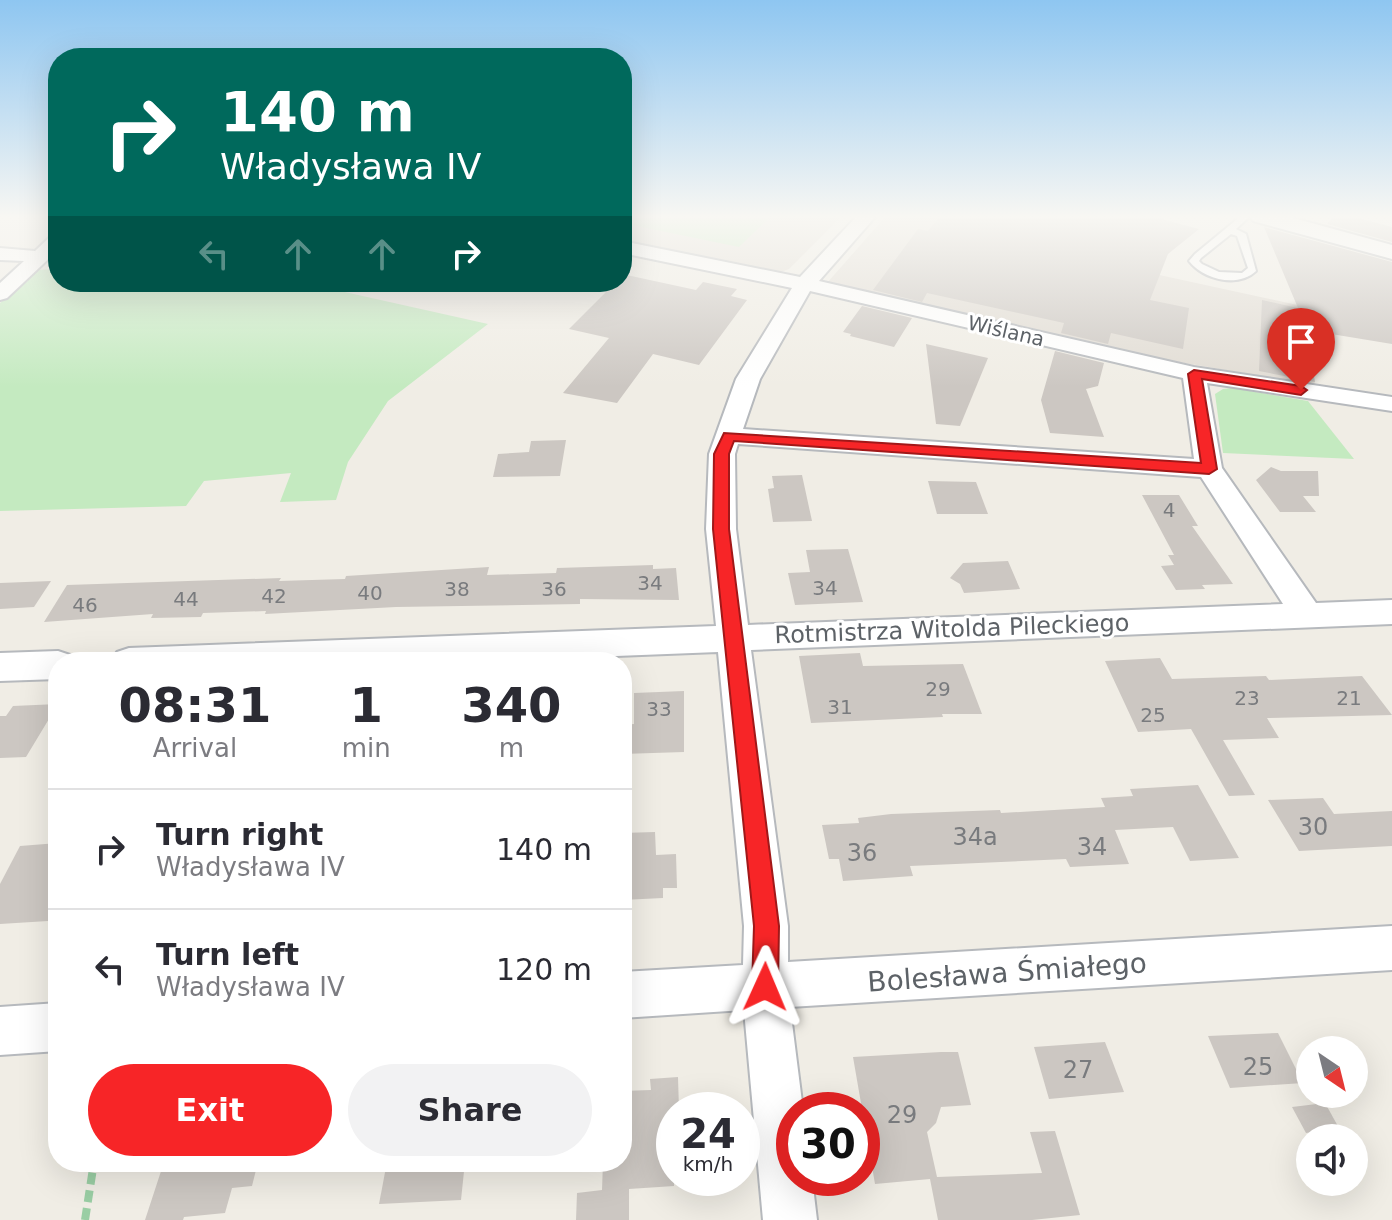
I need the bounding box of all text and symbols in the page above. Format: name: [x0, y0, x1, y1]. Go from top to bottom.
text: 140 m: [220, 79, 415, 144]
icon: right: [88, 80, 192, 184]
text: Władysława IV: [220, 146, 481, 187]
icon: left: [192, 232, 236, 276]
icon: ahead: [276, 232, 320, 276]
icon: ahead: [360, 232, 404, 276]
icon: right: [444, 232, 488, 276]
pin: [1267, 308, 1335, 390]
street label: Wiślana: [965, 311, 1047, 351]
icon: arrive: [1279, 320, 1323, 364]
house number: 4: [1163, 498, 1175, 522]
house number: 34: [637, 571, 663, 595]
house number: 34: [812, 576, 838, 600]
house number: 38: [444, 577, 470, 601]
house number: 36: [541, 577, 567, 601]
house number: 40: [357, 581, 383, 605]
house number: 42: [261, 584, 287, 608]
house number: 44: [173, 587, 199, 611]
house number: 46: [72, 593, 98, 617]
street label: Rotmistrza Witolda Pileckiego: [774, 609, 1130, 649]
text: 08:31: [118, 677, 271, 733]
text: 1: [350, 677, 383, 733]
text: 340: [461, 677, 561, 733]
house number: 29: [925, 677, 951, 701]
house number: 23: [1234, 686, 1260, 710]
house number: 21: [1336, 686, 1362, 710]
house number: 31: [827, 695, 853, 719]
house number: 33: [646, 697, 672, 721]
house number: 25: [1140, 703, 1166, 727]
text: Arrival: [153, 733, 237, 763]
text: min: [342, 733, 391, 763]
text: m: [499, 733, 524, 763]
house number: 30: [1298, 813, 1328, 841]
text: Turn right: [156, 817, 323, 852]
house number: 34a: [952, 823, 998, 851]
icon: right: [88, 827, 132, 871]
text: 140 m: [496, 832, 592, 867]
house number: 34: [1077, 833, 1107, 861]
house number: 36: [847, 839, 877, 867]
text: Władysława IV: [156, 852, 345, 882]
text: Turn left: [156, 937, 299, 972]
position arrow: [723, 945, 807, 1029]
street label: Bolesława Śmiałego: [866, 945, 1148, 999]
icon: left: [88, 947, 132, 991]
text: 120 m: [496, 952, 592, 987]
text: Władysława IV: [156, 972, 345, 1002]
north arrow: [1296, 1036, 1368, 1108]
map controls: [1296, 1036, 1368, 1196]
house number: 25: [1243, 1053, 1273, 1081]
house number: 27: [1063, 1056, 1093, 1084]
button: Exit: [88, 1064, 332, 1156]
button: Share: [348, 1064, 592, 1156]
speed limit sign: 30: [776, 1092, 880, 1196]
house number: 29: [887, 1101, 917, 1129]
text: 24: [680, 1111, 736, 1157]
button: sound: [1296, 1124, 1368, 1196]
text: km/h: [683, 1152, 733, 1176]

